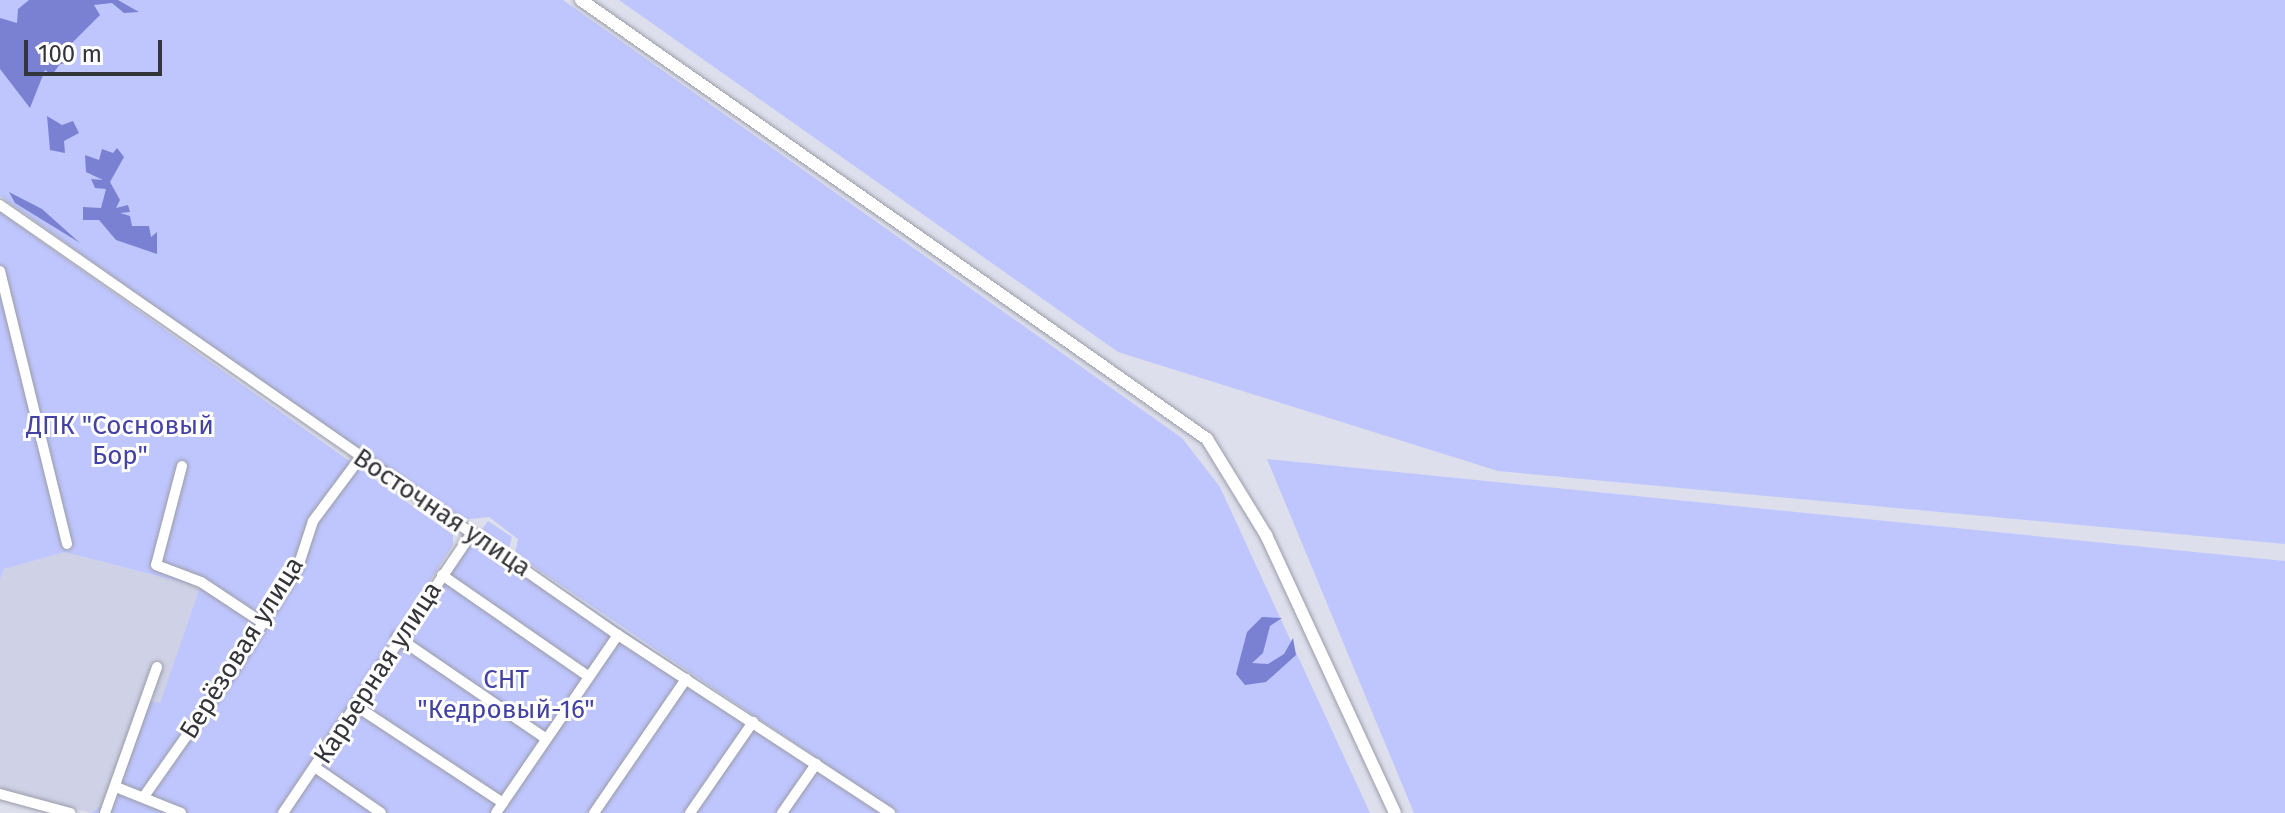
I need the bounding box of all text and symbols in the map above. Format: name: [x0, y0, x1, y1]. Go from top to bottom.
scale bar: [28, 24, 166, 74]
text: 100 m: [38, 40, 102, 68]
park label: ДПК "Сосновый Бор": [26, 410, 214, 472]
street label: Восточная улица: [347, 442, 537, 584]
street label: Берёзовая улица: [174, 551, 310, 745]
street label: Карьерная улица: [307, 576, 449, 770]
park label: СНТ "Кедровый-16": [417, 664, 595, 726]

